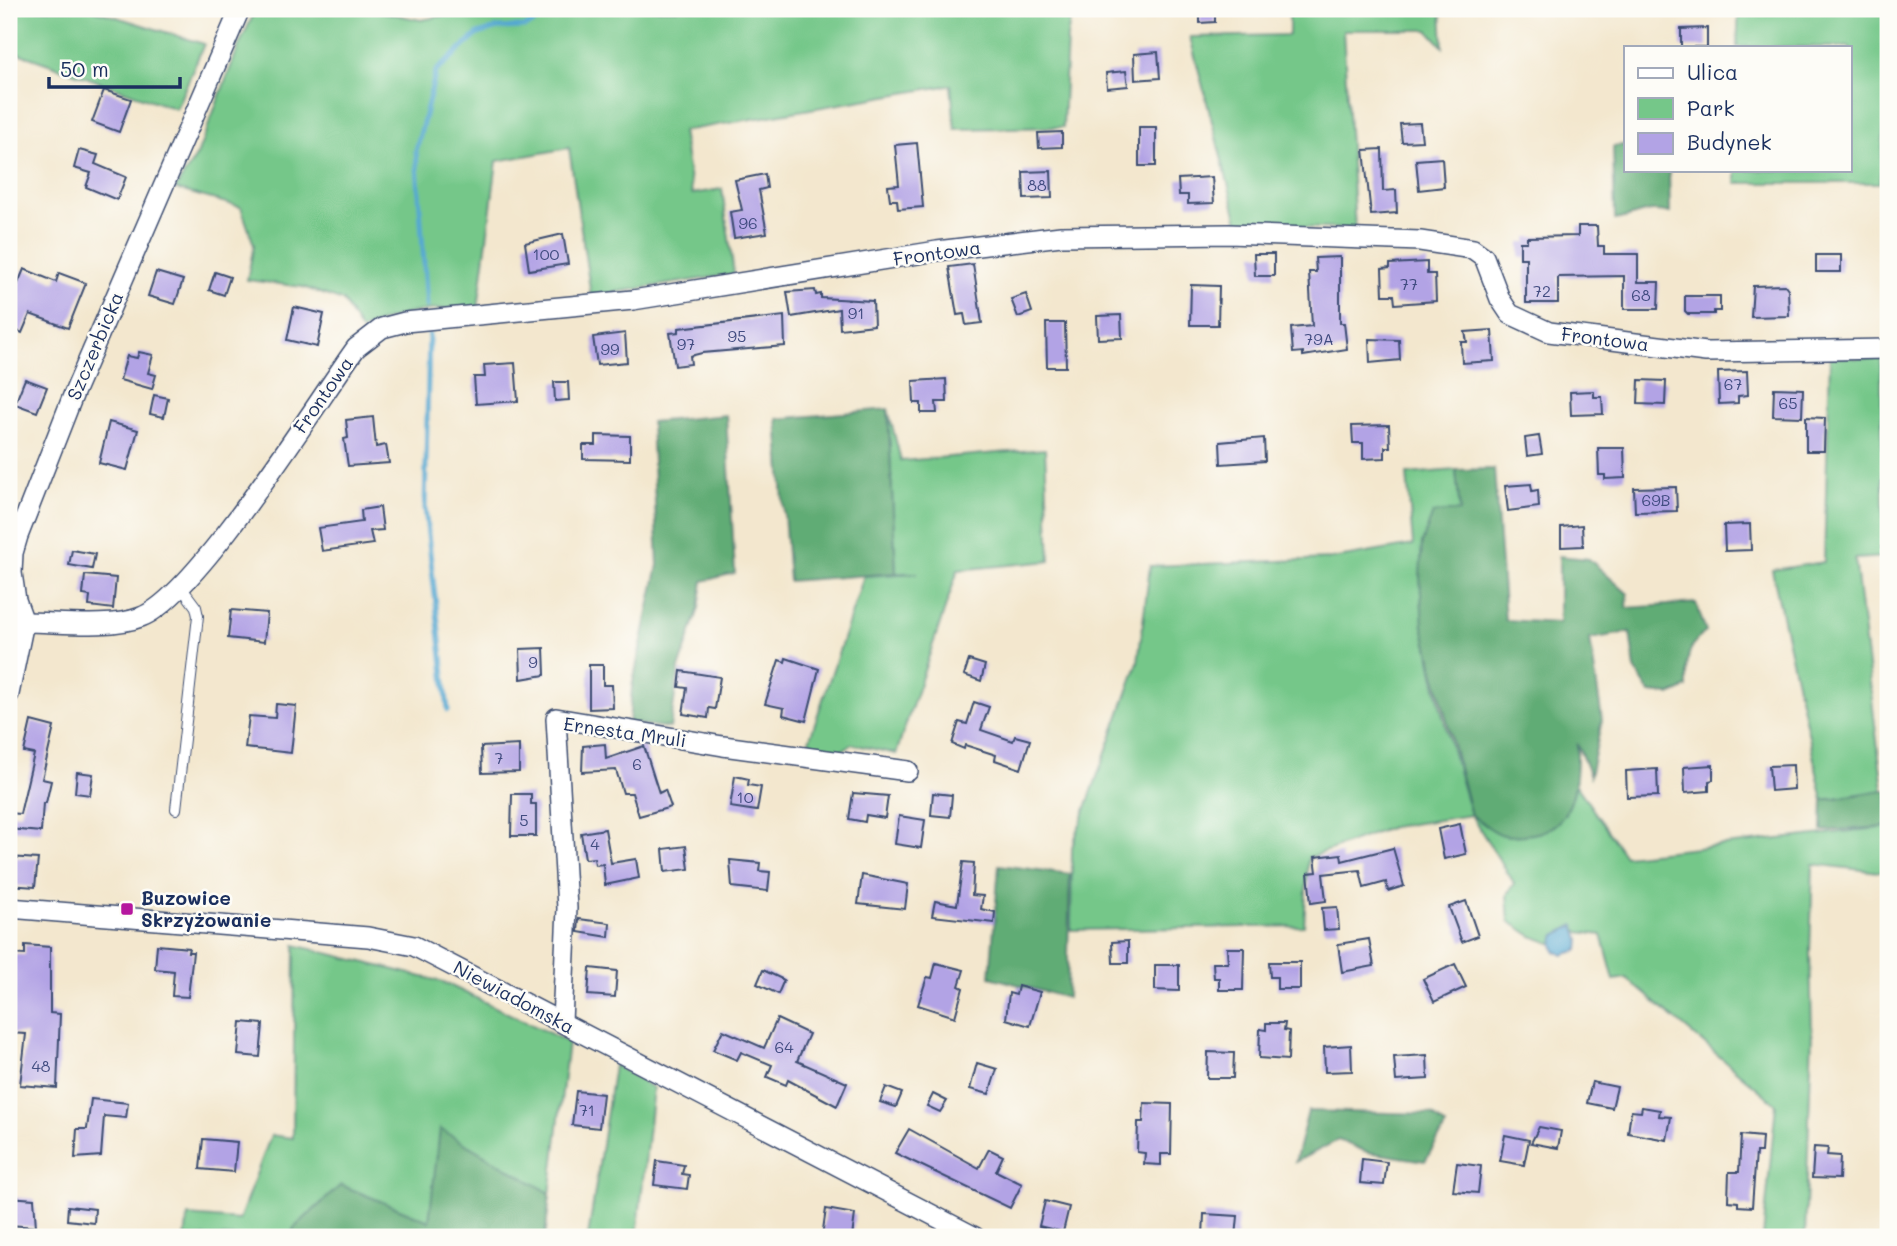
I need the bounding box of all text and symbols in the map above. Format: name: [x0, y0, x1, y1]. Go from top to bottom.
scale bar: [49, 46, 180, 90]
legend: [1624, 46, 1852, 172]
text: 50 m: [60, 55, 109, 82]
text: Ulica: [1687, 58, 1738, 85]
text: Park: [1687, 94, 1735, 121]
text: Budynek: [1687, 128, 1772, 155]
house number: 88: [1027, 174, 1047, 195]
house number: 96: [738, 212, 758, 233]
street label: Frontowa: [892, 234, 982, 271]
house number: 100: [533, 243, 560, 264]
house number: 77: [1400, 273, 1418, 294]
house number: 72: [1533, 280, 1551, 301]
house number: 68: [1631, 284, 1651, 305]
street label: Szczerbicka: [61, 288, 129, 404]
house number: 91: [848, 302, 864, 323]
street label: Frontowa: [1560, 321, 1650, 356]
house number: 95: [728, 325, 746, 346]
house number: 79A: [1304, 328, 1334, 349]
house number: 97: [677, 333, 695, 354]
house number: 99: [601, 338, 619, 359]
street label: Frontowa: [287, 351, 358, 438]
house number: 67: [1724, 373, 1742, 394]
house number: 65: [1779, 392, 1798, 413]
house number: 69B: [1641, 489, 1671, 510]
house number: 9: [528, 651, 538, 672]
street label: Ernesta Mruli: [562, 711, 688, 753]
house number: 7: [495, 747, 504, 768]
house number: 6: [632, 753, 642, 774]
house number: 10: [736, 786, 754, 807]
house number: 5: [519, 809, 529, 830]
house number: 4: [590, 833, 600, 854]
place label: Buzowice Skrzyżowanie: [141, 885, 271, 932]
marker: Buzowice Skrzyżowanie: [119, 901, 135, 917]
street label: Niewiadomska: [449, 954, 579, 1039]
house number: 64: [774, 1036, 794, 1057]
house number: 48: [31, 1055, 51, 1076]
house number: 71: [579, 1099, 595, 1120]

